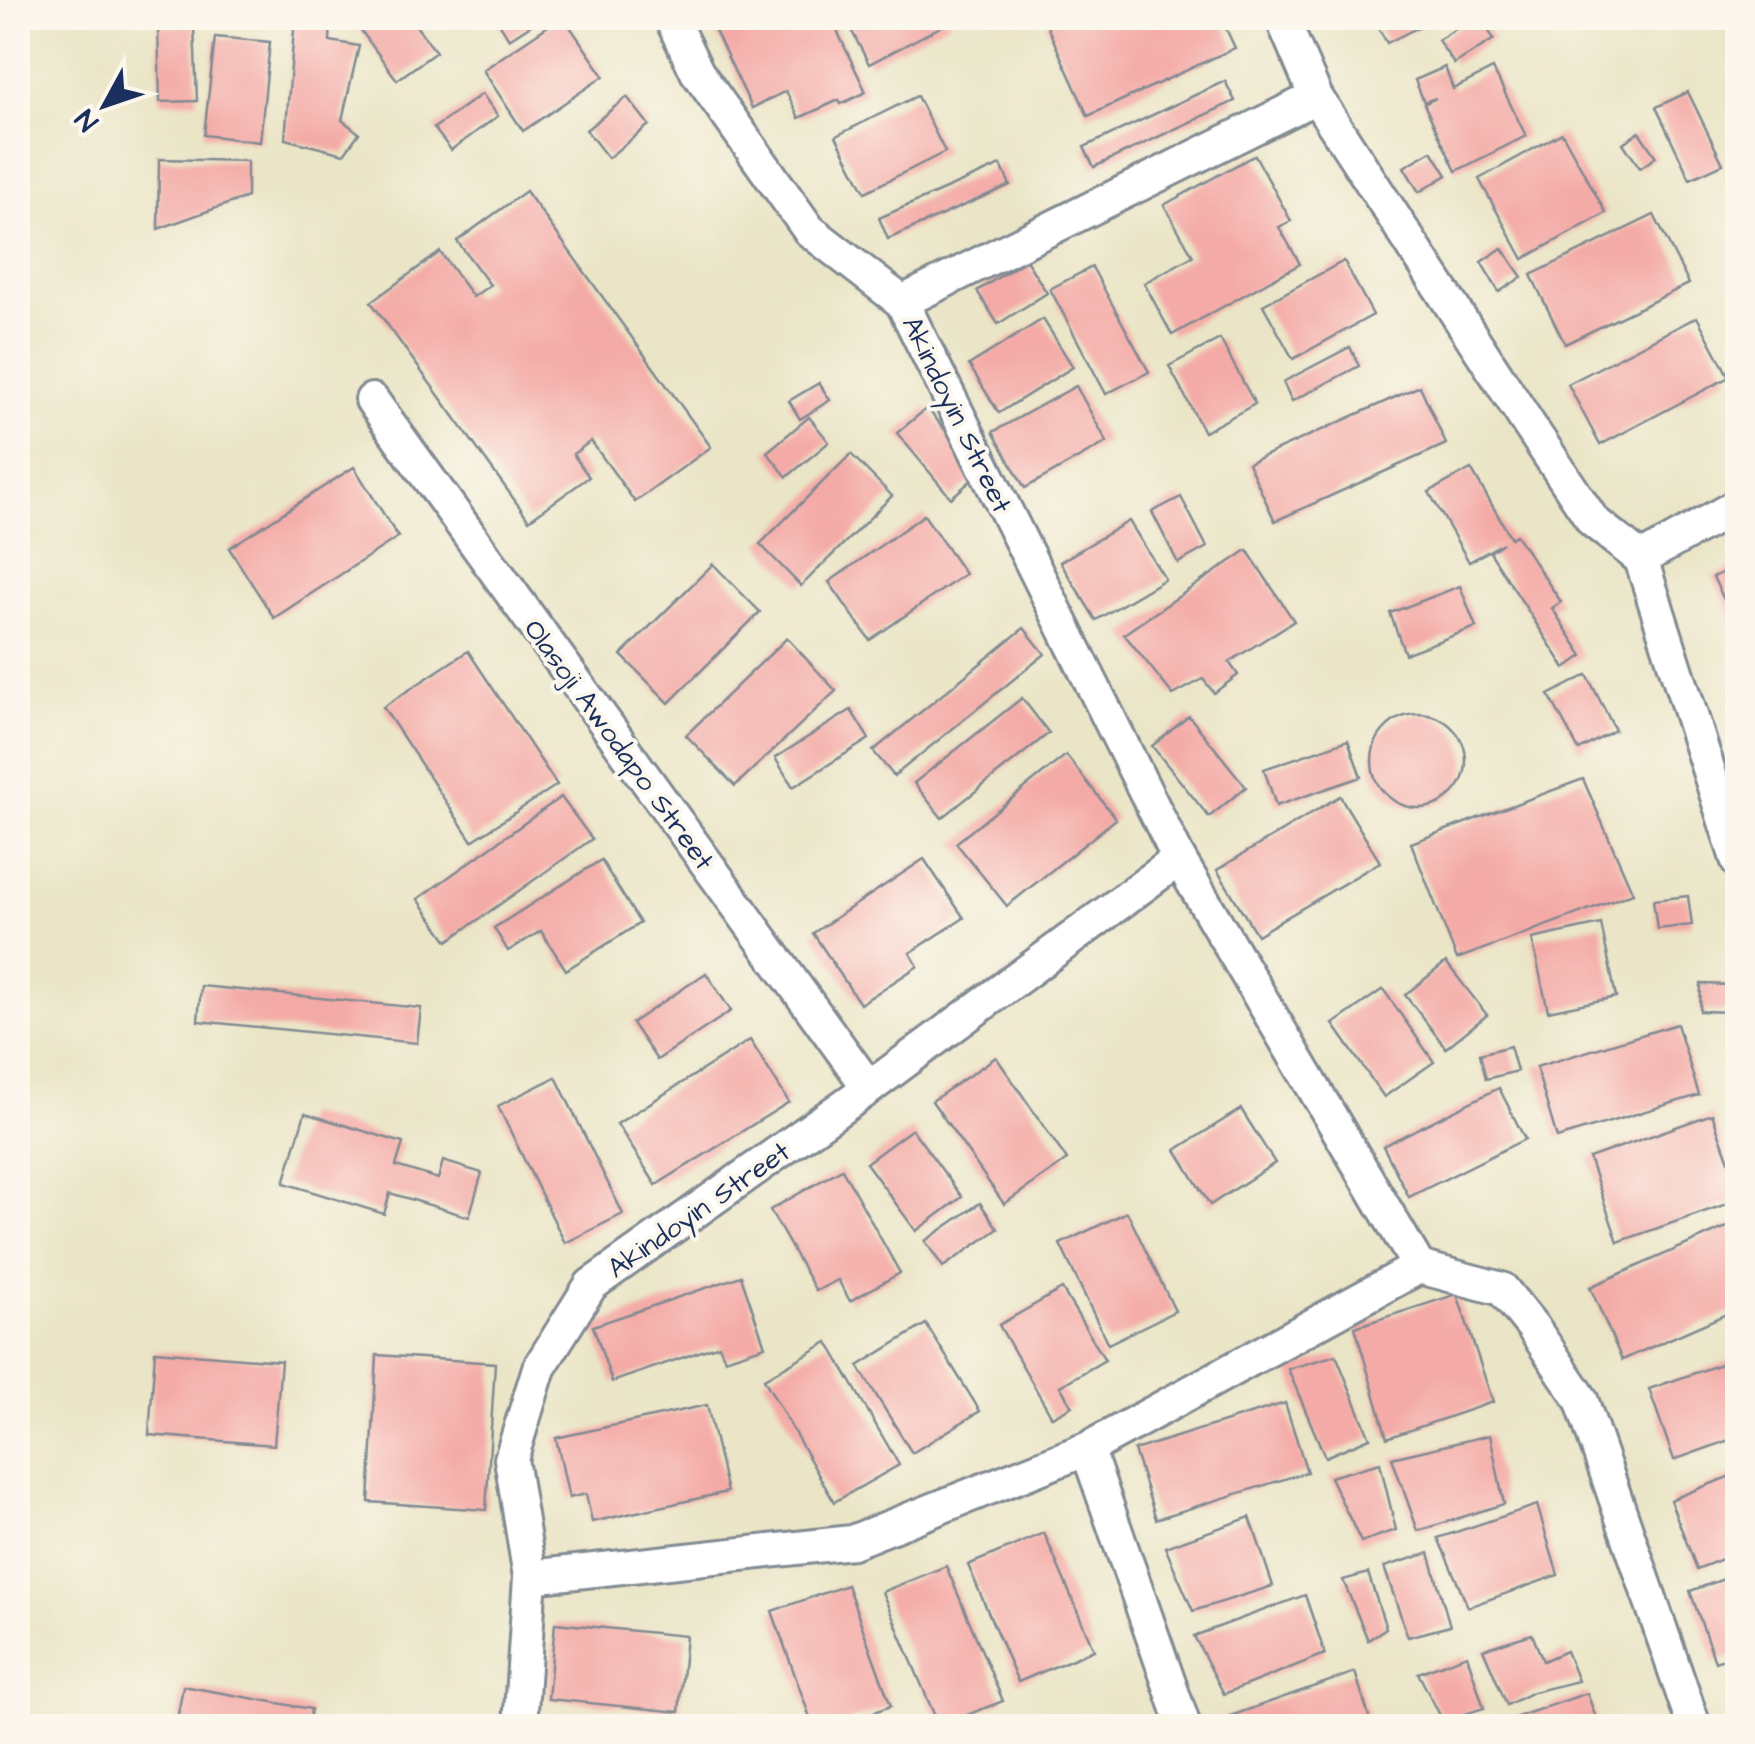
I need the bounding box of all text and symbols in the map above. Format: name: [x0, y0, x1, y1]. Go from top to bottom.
north arrow: [55, 55, 155, 155]
text: N: [66, 101, 108, 139]
street label: Akindoyin Street: [890, 310, 1022, 521]
street label: Olasoji Awodapo Street: [514, 611, 724, 879]
street label: Akindoyin Street: [600, 1132, 800, 1289]

